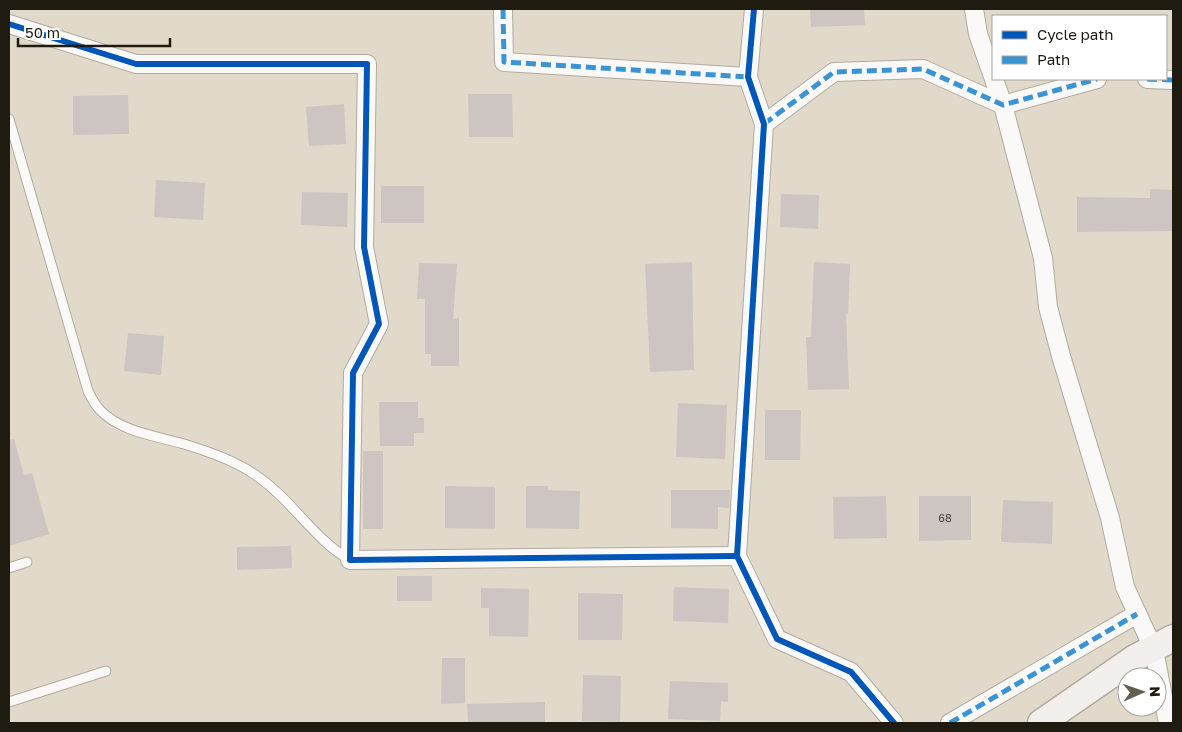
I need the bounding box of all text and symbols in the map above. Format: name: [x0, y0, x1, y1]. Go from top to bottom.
scale bar: [18, 15, 170, 47]
legend: [992, 15, 1167, 80]
text: 50 m: [25, 23, 60, 41]
text: Cycle path: [1037, 25, 1113, 43]
text: Path: [1037, 50, 1070, 68]
house number: 68: [938, 511, 952, 524]
north arrow: [1117, 667, 1167, 717]
text: N: [1147, 686, 1164, 697]

